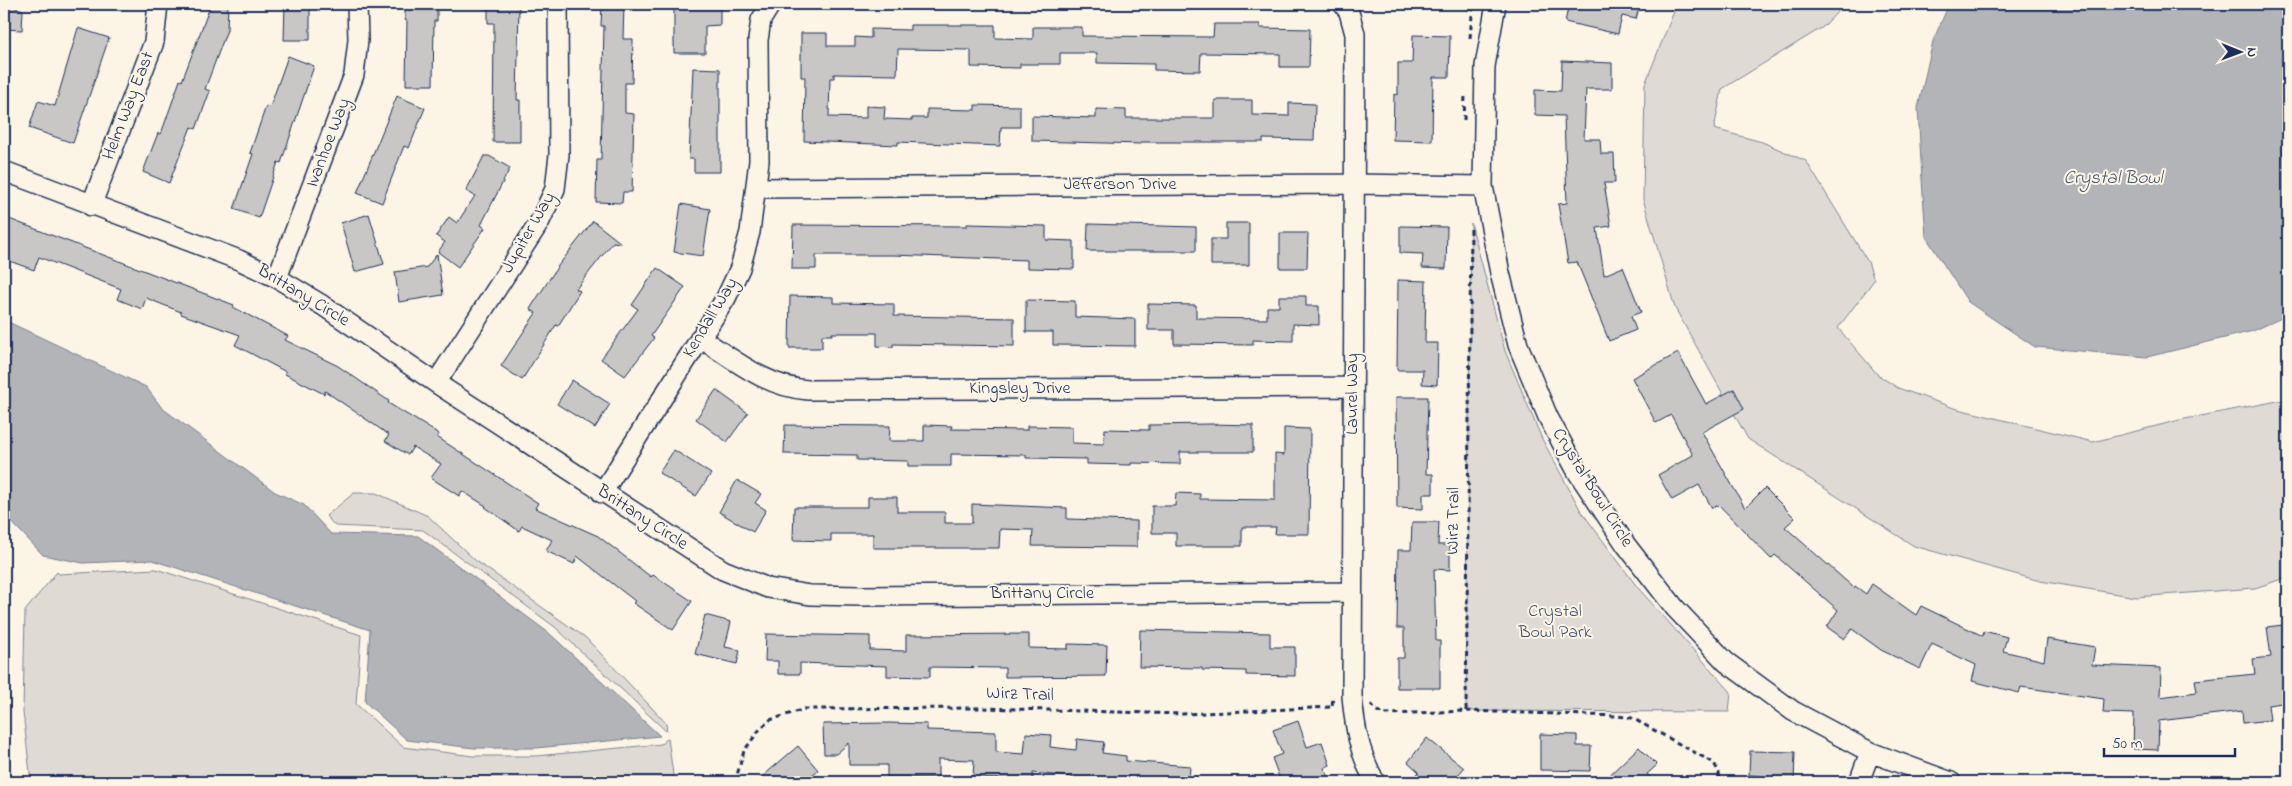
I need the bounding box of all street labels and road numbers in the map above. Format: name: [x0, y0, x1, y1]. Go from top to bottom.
street label: Helm Way East: [96, 48, 162, 164]
street label: Ivanhoe Way: [300, 94, 358, 192]
street label: Jefferson Drive: [1064, 172, 1177, 198]
street label: Jupiter Way: [495, 188, 563, 278]
street label: Brittany Circle: [251, 258, 355, 334]
street label: Kendall Way: [677, 273, 745, 363]
street label: Laurel Way: [1340, 353, 1366, 435]
street label: Kingsley Drive: [969, 376, 1072, 403]
street label: Crystal Bowl Circle: [1545, 423, 1640, 553]
street label: Brittany Circle: [591, 478, 693, 558]
street label: Wirz Trail: [1440, 487, 1468, 555]
street label: Brittany Circle: [989, 581, 1095, 607]
street label: Wirz Trail: [986, 681, 1054, 709]

